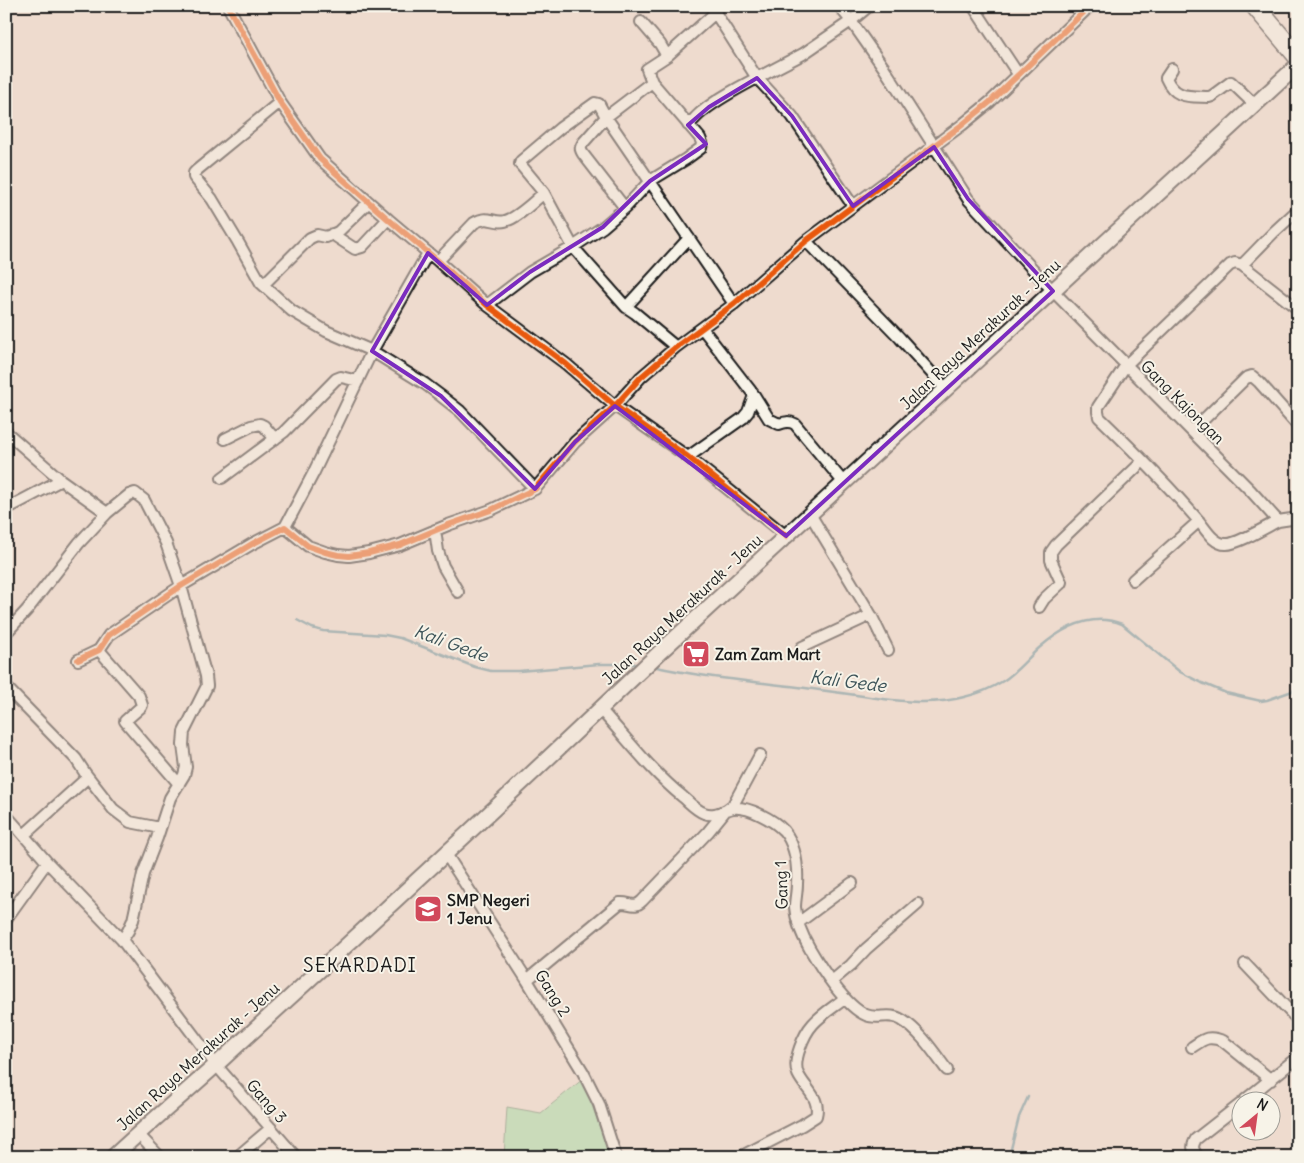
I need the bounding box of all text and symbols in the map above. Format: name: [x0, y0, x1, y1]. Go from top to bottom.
street label: Jalan Raya Merakurak - Jenu: [896, 254, 1064, 414]
street label: Gang Kajongan: [1137, 356, 1229, 448]
street label: Jalan Raya Merakurak - Jenu: [598, 529, 766, 689]
water label: Kali Gede: [411, 619, 492, 667]
supermarket icon: Zam Zam Mart: [681, 639, 711, 669]
place label: Zam Zam Mart: [715, 644, 821, 664]
water label: Kali Gede: [809, 665, 889, 697]
street label: Gang 1: [770, 860, 792, 910]
place label: SMP Negeri 1 Jenu: [447, 890, 530, 928]
school or university icon: SMP Negeri 1 Jenu: [413, 894, 443, 924]
district label: SEKARDADI: [303, 953, 417, 977]
street label: Gang 2: [531, 966, 575, 1020]
street label: Jalan Raya Merakurak - Jenu: [113, 978, 283, 1134]
street label: Gang 3: [242, 1075, 292, 1127]
north arrow: [1232, 1090, 1282, 1140]
text: N: [1254, 1094, 1271, 1115]

